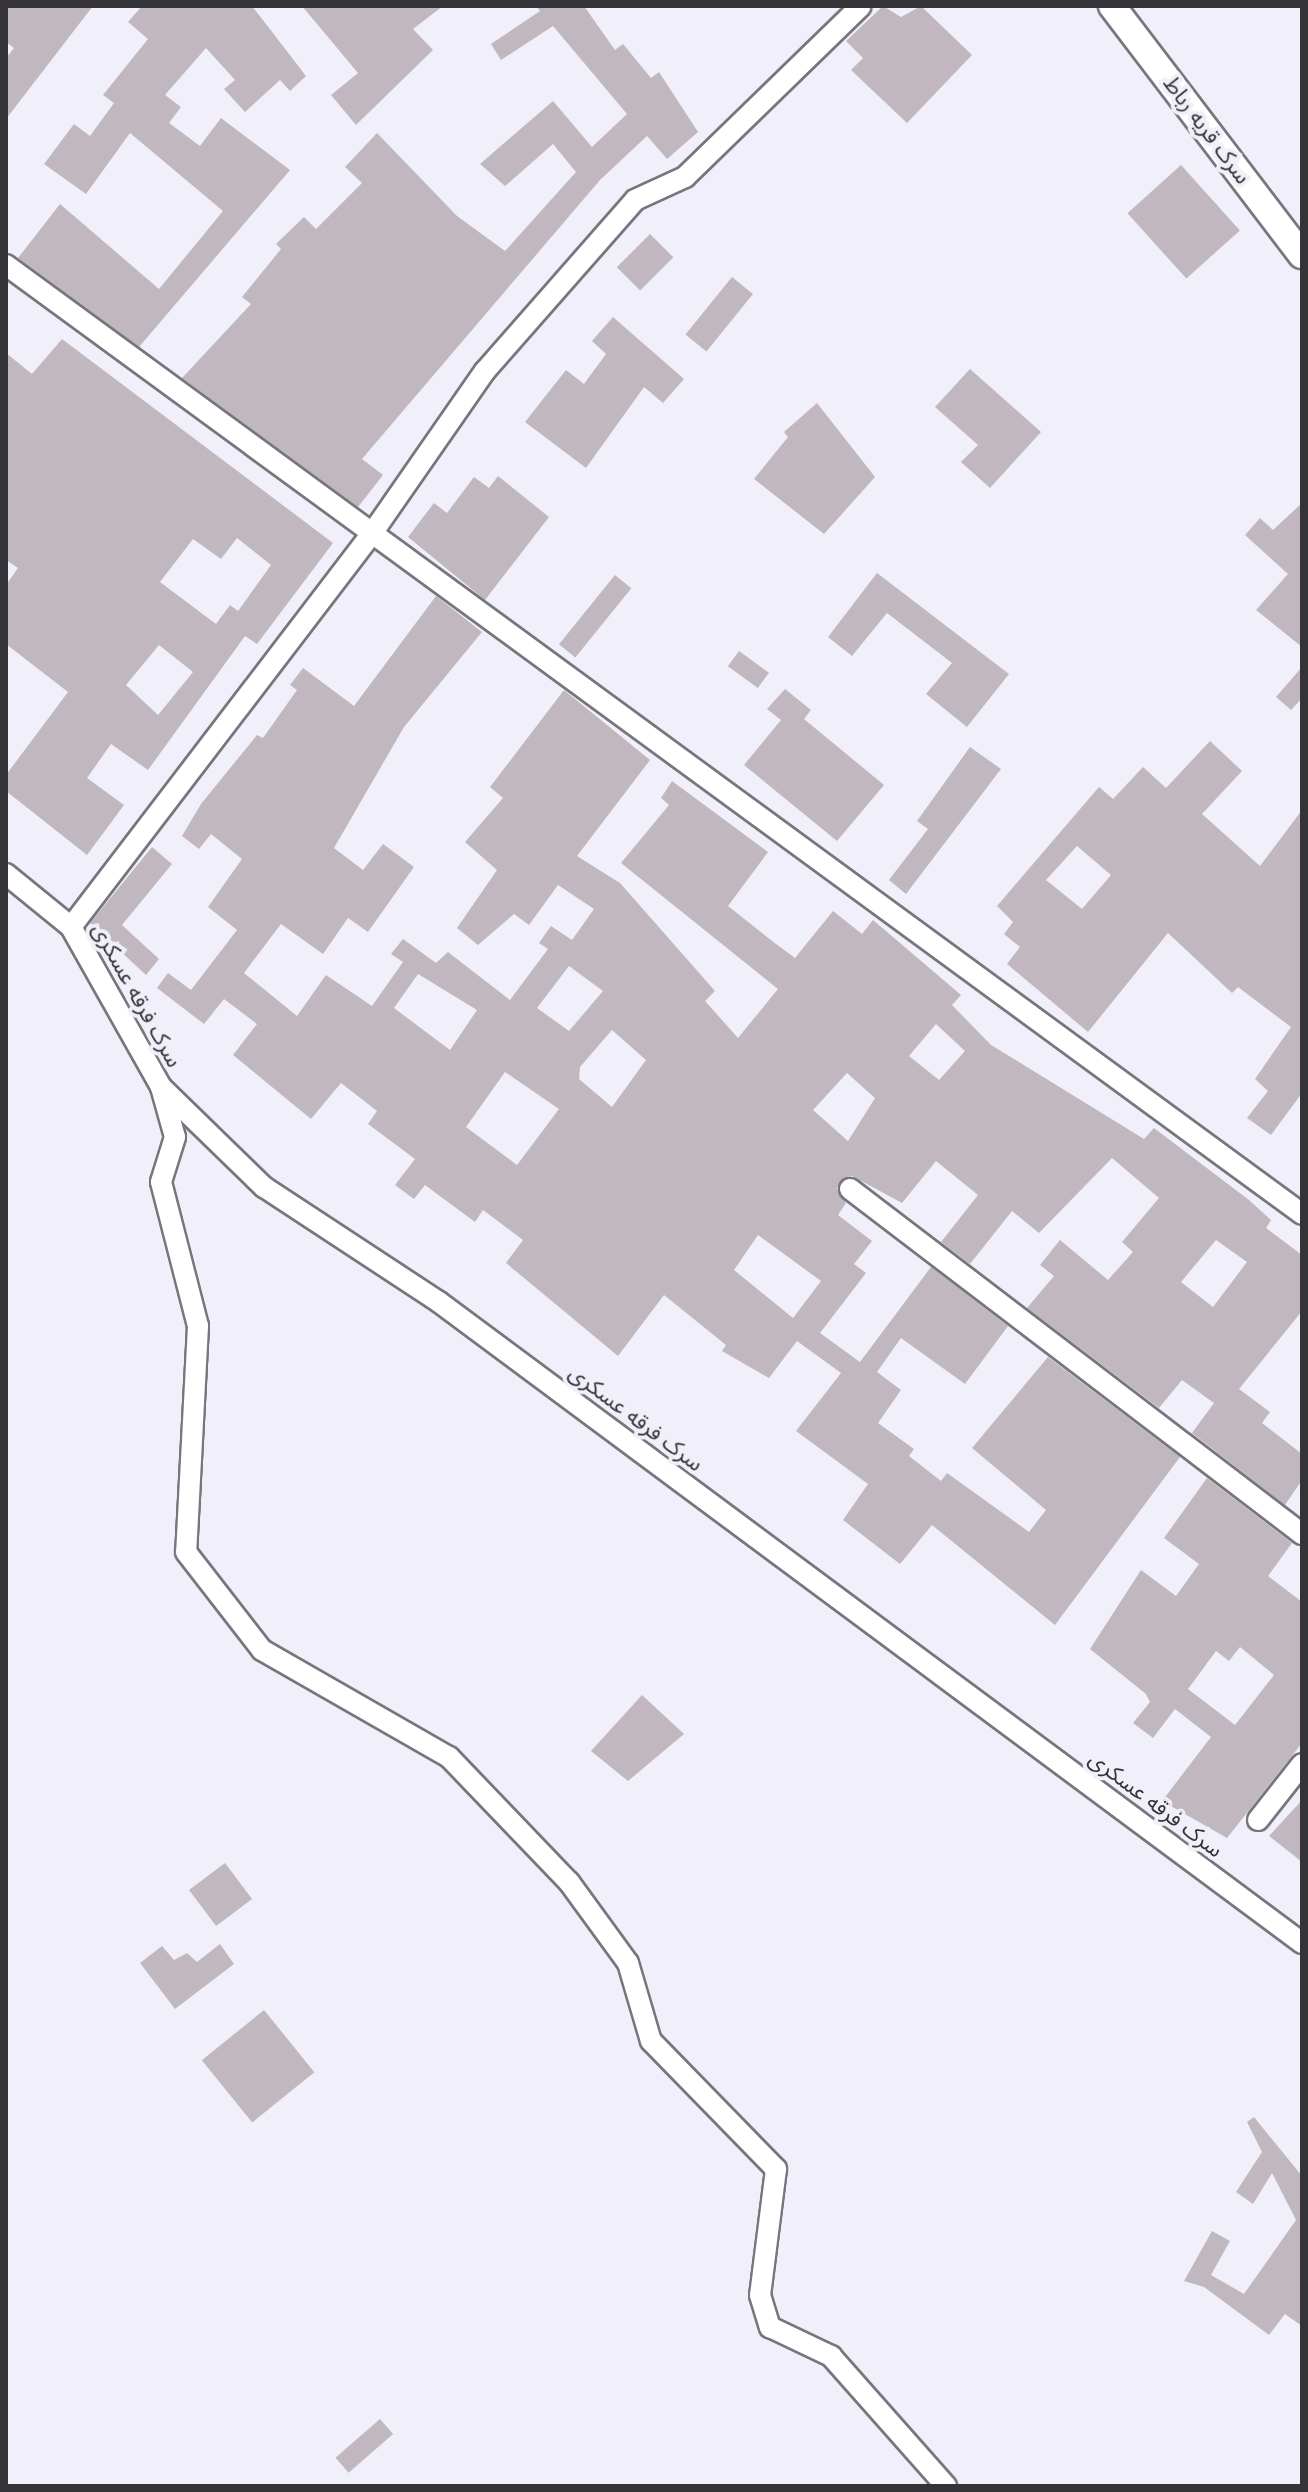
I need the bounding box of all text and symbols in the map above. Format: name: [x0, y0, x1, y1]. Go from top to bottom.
street label: سرک قریه رباط: [1158, 71, 1256, 189]
street label: سرک فرقه عسکری: [86, 918, 188, 1072]
street label: سرک فرقه عسکری: [564, 1359, 708, 1477]
street label: سرک فرقه عسکری: [1084, 1745, 1228, 1863]

